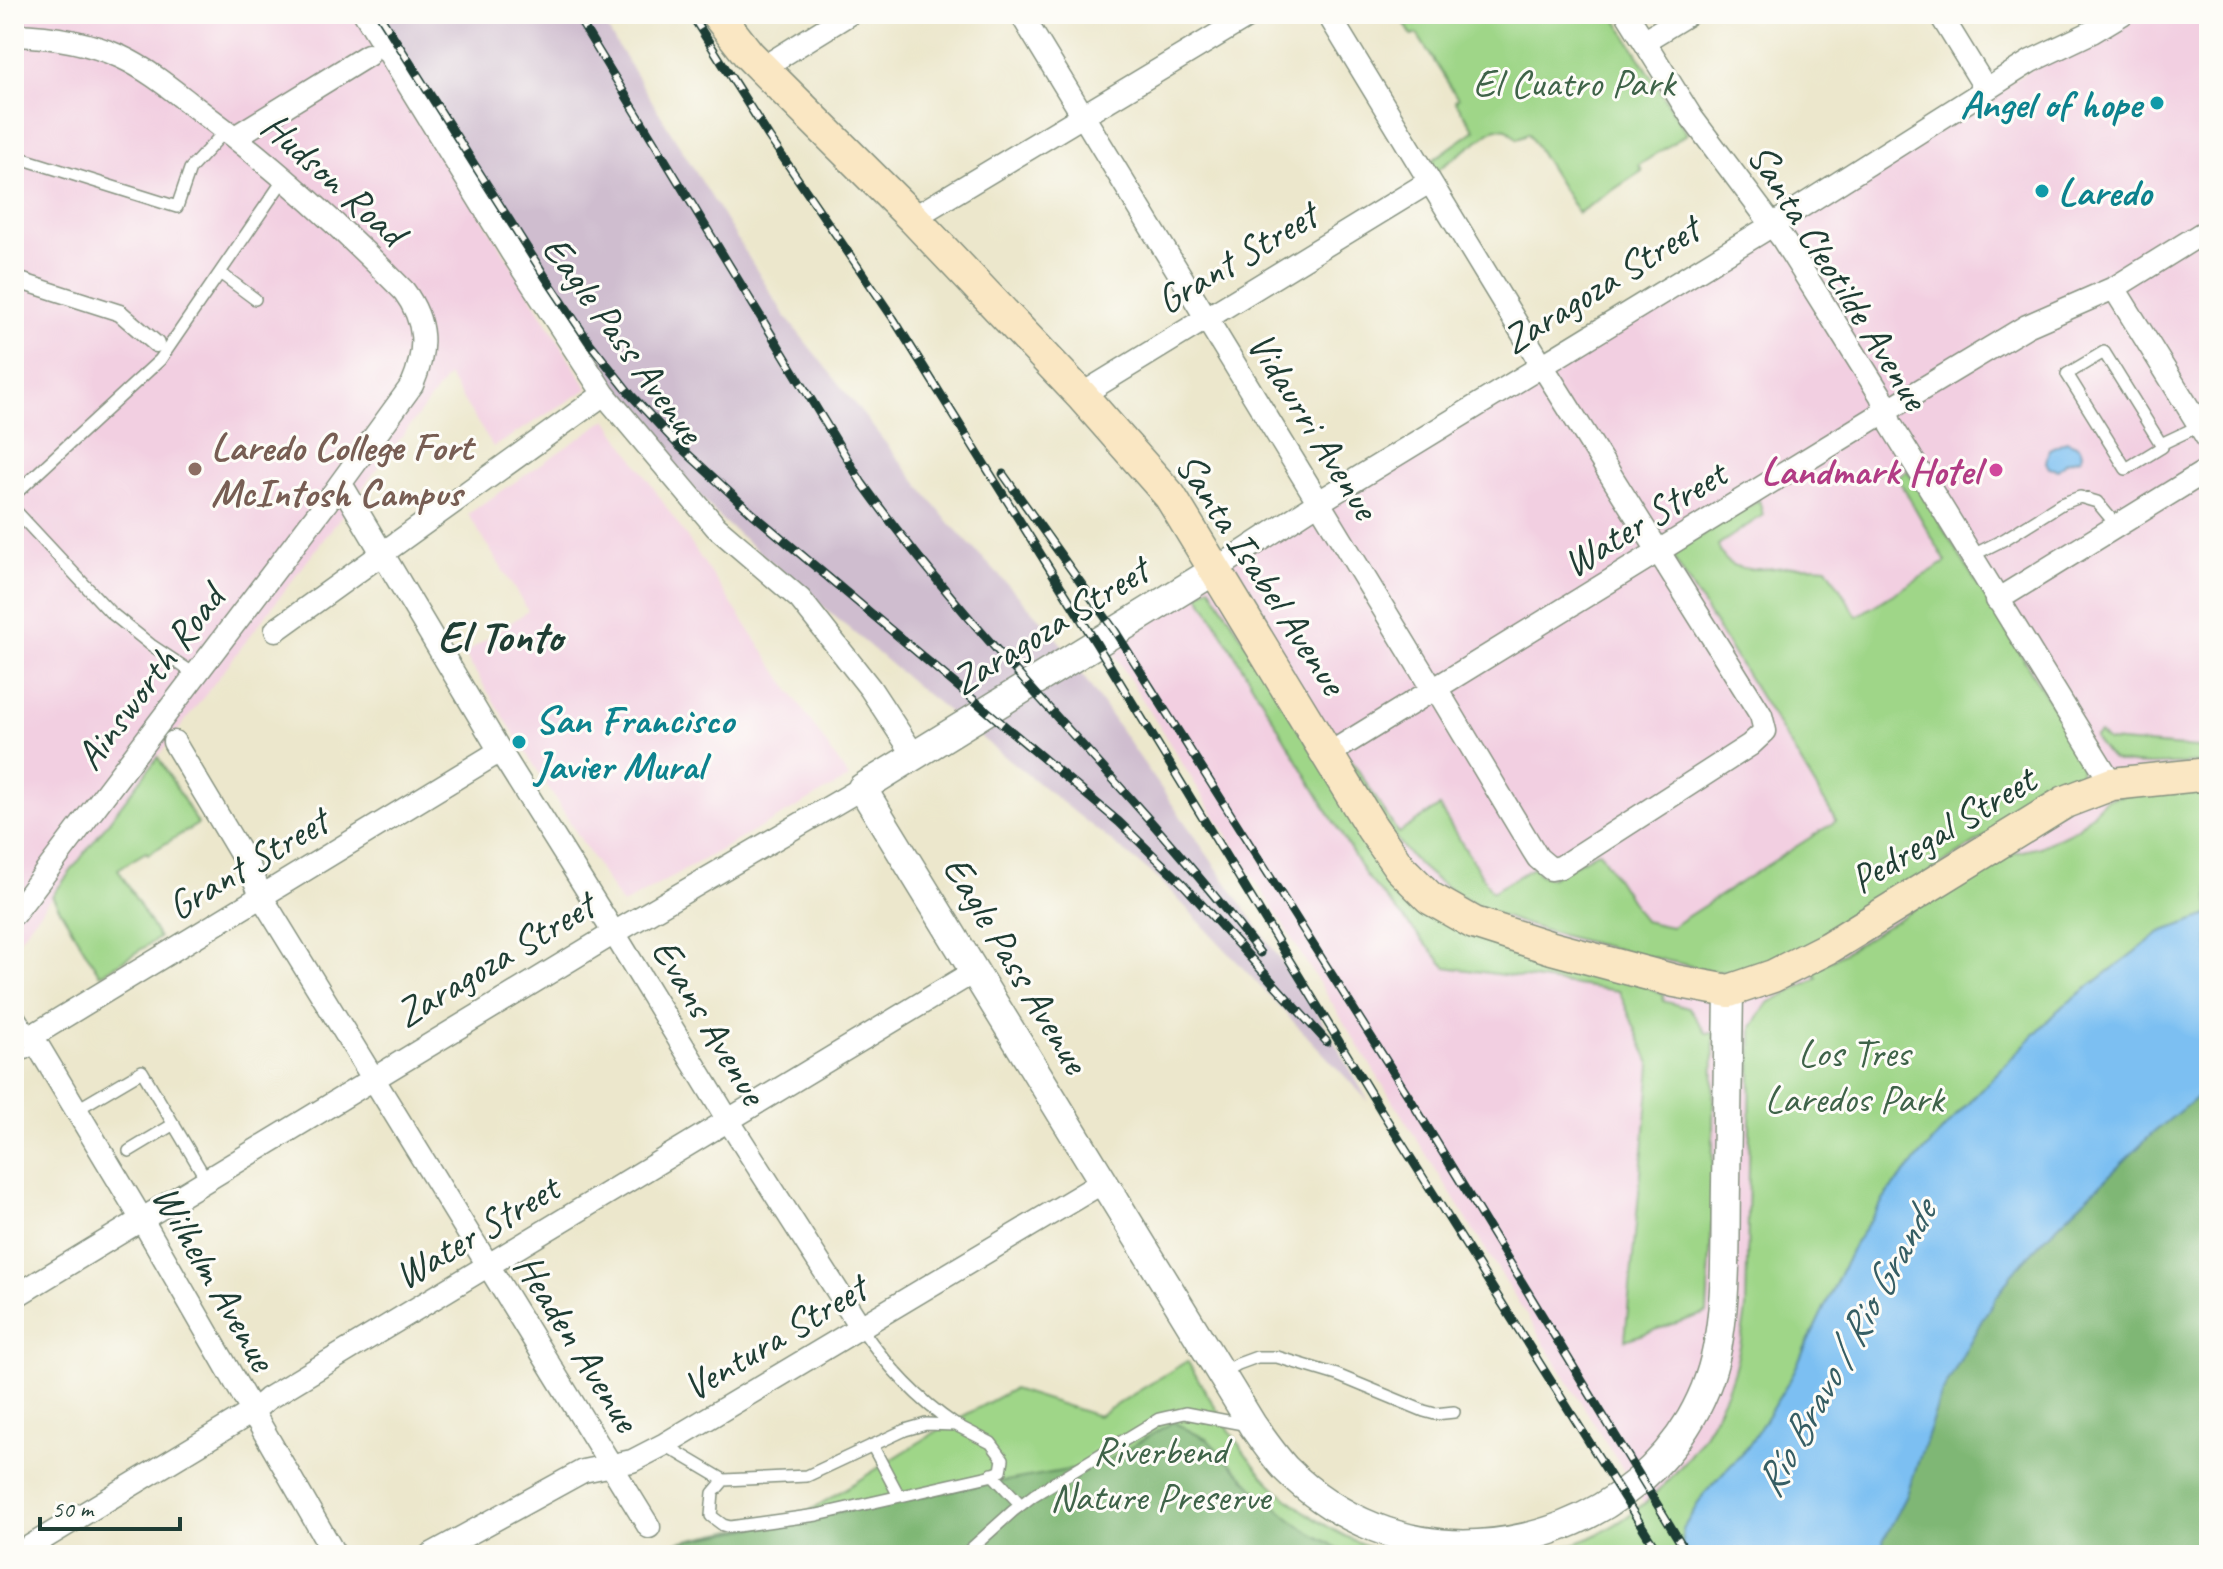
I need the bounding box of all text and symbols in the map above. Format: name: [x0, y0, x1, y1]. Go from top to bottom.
park label: El Cuatro Park: [1473, 58, 1677, 108]
place label: Angel of hope: [1960, 79, 2145, 129]
marker: Angel of hope: [2148, 94, 2166, 112]
street label: Hudson Road: [251, 101, 420, 261]
street label: Santa Cleotilde Avenue: [1736, 134, 1942, 421]
place label: Laredo: [2058, 167, 2154, 217]
marker: Laredo: [2033, 182, 2051, 200]
street label: Grant Street: [1147, 188, 1331, 325]
street label: Zaragoza Street: [1493, 201, 1713, 365]
street label: Eagle Pass Avenue: [531, 226, 717, 456]
street label: Vidaurri Avenue: [1236, 323, 1392, 531]
place label: Laredo College Fort McIntosh Campus: [211, 422, 476, 518]
street label: Santa Isabel Avenue: [1164, 443, 1360, 706]
place label: Landmark Hotel: [1761, 446, 1988, 496]
street label: Water Street: [1554, 447, 1739, 589]
marker: Laredo College Fort McIntosh Campus: [186, 460, 204, 478]
marker: Landmark Hotel: [1987, 461, 2005, 479]
street label: Zaragoza Street: [942, 542, 1162, 706]
street label: Ainsworth Road: [64, 571, 239, 780]
district label: El Tonto: [438, 609, 566, 664]
place label: San Francisco Javier Mural: [532, 695, 736, 791]
marker: San Francisco Javier Mural: [510, 733, 528, 751]
street label: Pedregal Street: [1841, 753, 2047, 905]
street label: Grant Street: [158, 794, 342, 931]
street label: Eagle Pass Avenue: [932, 847, 1102, 1085]
street label: Zaragoza Street: [386, 878, 608, 1039]
street label: Evans Avenue: [640, 930, 780, 1116]
park label: Los Tres Laredos Park: [1765, 1028, 1946, 1124]
street label: Water Street: [385, 1161, 571, 1300]
street label: Wilhelm Avenue: [141, 1176, 289, 1382]
water label: Río Bravo / Rio Grande: [1742, 1186, 1952, 1506]
street label: Headen Avenue: [503, 1244, 653, 1443]
street label: Ventura Street: [674, 1261, 880, 1412]
park label: Riverbend Nature Preserve: [1050, 1426, 1273, 1522]
scale bar: [40, 1481, 180, 1531]
text: 50 m: [52, 1494, 95, 1524]

